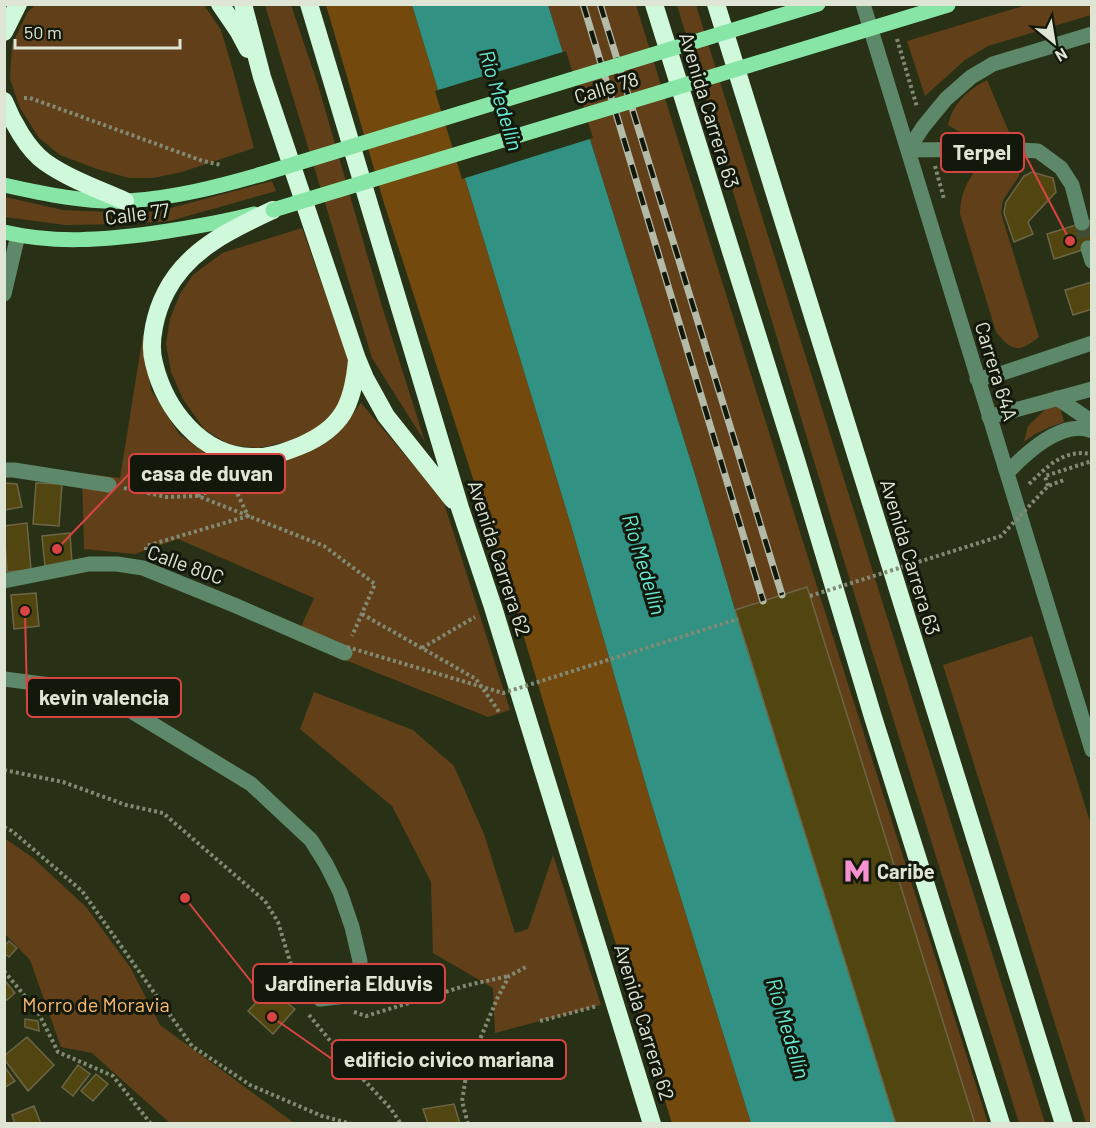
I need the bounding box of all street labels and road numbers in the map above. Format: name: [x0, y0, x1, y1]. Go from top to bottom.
street label: Avenida Carrera 63: [675, 29, 745, 191]
street label: Calle 78: [571, 66, 641, 108]
street label: Calle 77: [103, 197, 171, 229]
street label: Carrera 64A: [971, 319, 1023, 423]
street label: Avenida Carrera 63: [876, 476, 946, 638]
street label: Avenida Carrera 62: [464, 477, 536, 639]
street label: Calle 80C: [144, 539, 228, 589]
street label: Avenida Carrera 62: [610, 941, 680, 1103]

